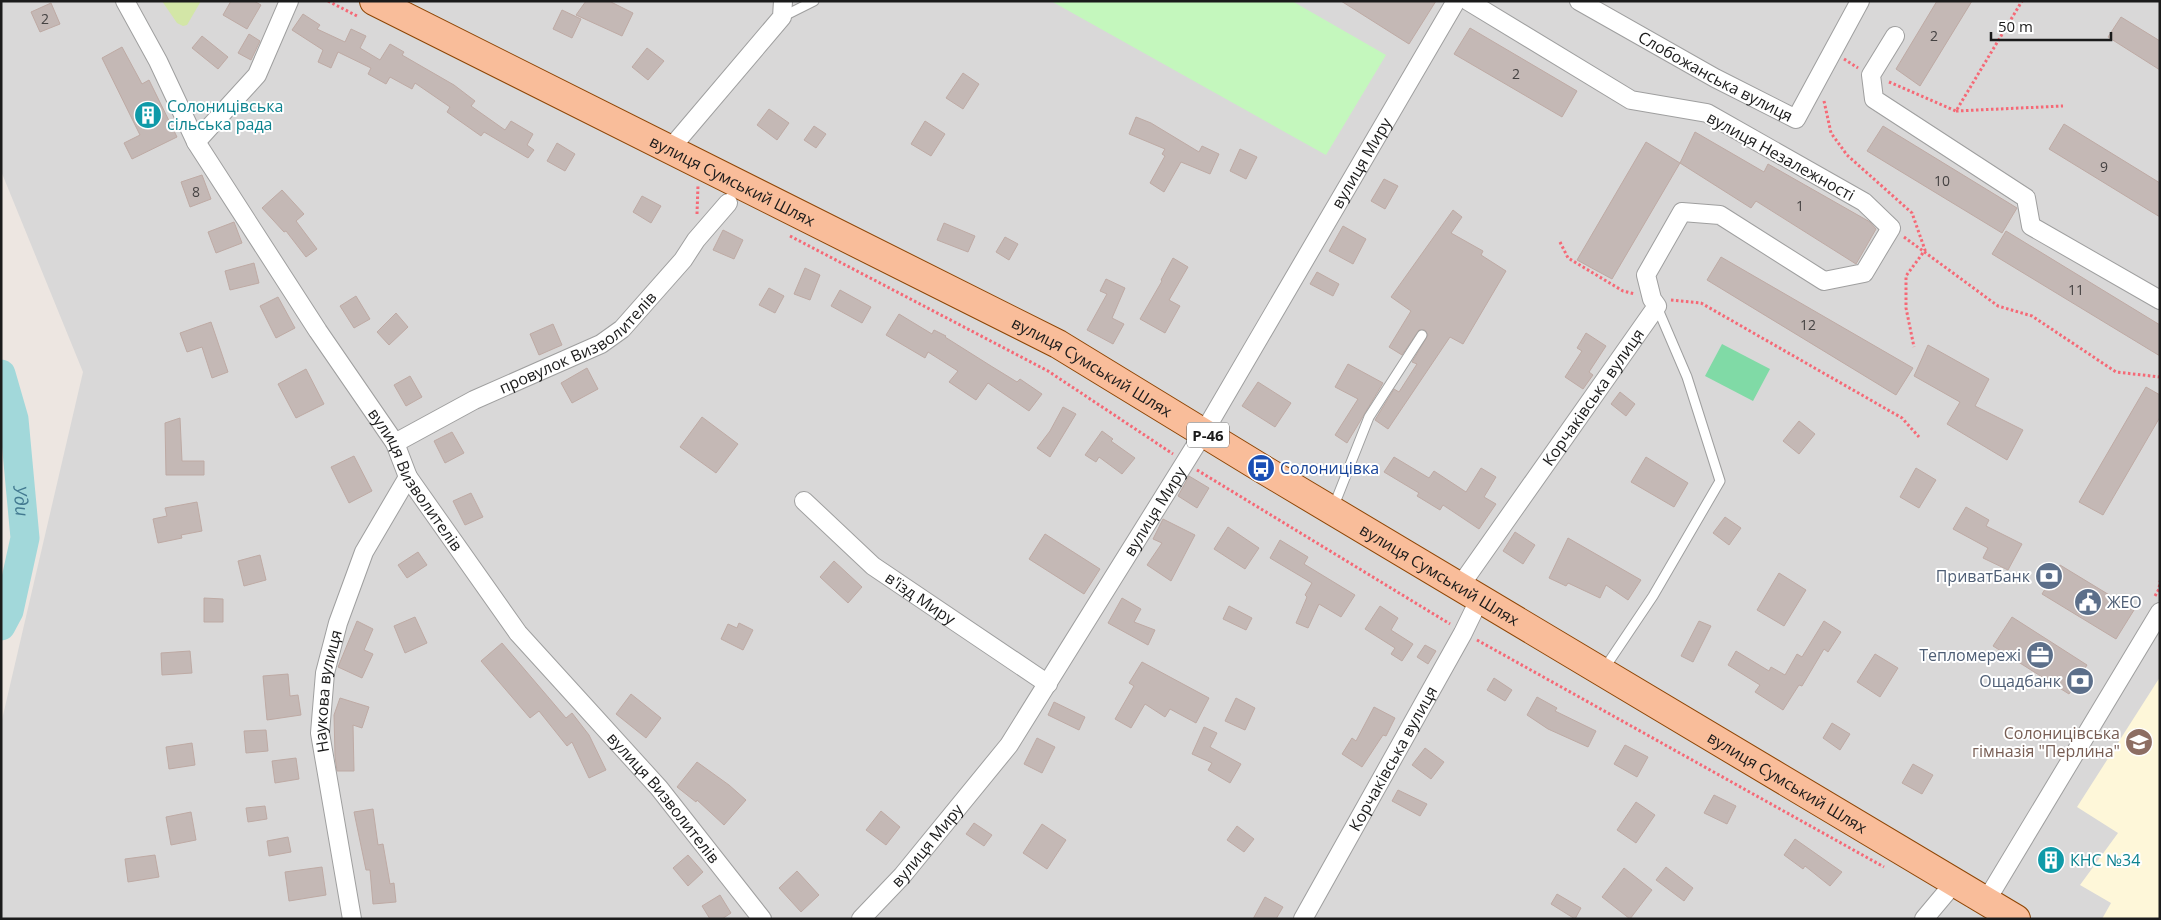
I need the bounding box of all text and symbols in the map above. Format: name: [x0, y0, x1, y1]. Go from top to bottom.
house number: 2: [41, 9, 49, 28]
scale bar: [1991, 10, 2111, 42]
text: 50 m: [1998, 16, 2033, 36]
street label: Слобожанська вулиця: [1634, 26, 1797, 127]
house number: 2: [1930, 26, 1938, 45]
house number: 2: [1512, 64, 1520, 83]
place label: Солоницівська сільська рада: [167, 95, 283, 135]
building icon: Солоницівська сільська рада: [133, 100, 163, 130]
street label: вулиця Незалежності: [1703, 106, 1859, 206]
street label: вулиця Миру: [1326, 113, 1397, 212]
street label: вулиця Сумський Шлях: [646, 130, 819, 232]
house number: 9: [2100, 157, 2108, 176]
house number: 10: [1934, 171, 1950, 190]
house number: 8: [192, 182, 200, 201]
house number: 1: [1796, 196, 1804, 215]
house number: 11: [2068, 280, 2084, 299]
street label: провулок Визволителів: [496, 287, 661, 399]
street label: вулиця Сумський Шлях: [1008, 312, 1177, 422]
house number: 12: [1800, 315, 1816, 334]
street label: Корчаківська вулиця: [1537, 324, 1649, 470]
street label: вулиця Визволителів: [363, 404, 468, 555]
road number: Р-46: [1187, 422, 1229, 448]
bus stop icon: Солоницівка: [1246, 453, 1276, 483]
place label: Солоницівка: [1280, 457, 1379, 479]
street label: вулиця Миру: [1118, 461, 1191, 560]
water label: Уди: [8, 483, 35, 517]
street label: вулиця Сумський Шлях: [1356, 518, 1524, 631]
bank icon: ПриватБанк: [2034, 561, 2064, 591]
place label: ПриватБанк: [1936, 565, 2031, 587]
street label: в'їзд Миру: [881, 566, 961, 630]
public building icon: ЖЕО: [2073, 587, 2103, 617]
place label: ЖЕО: [2107, 591, 2142, 613]
street label: Наукова вулиця: [309, 627, 347, 754]
office icon: Тепломережі: [2025, 640, 2055, 670]
place label: Тепломережі: [1919, 644, 2021, 666]
bank icon: Ощадбанк: [2065, 666, 2095, 696]
place label: Ощадбанк: [1979, 670, 2062, 692]
street label: Корчаківська вулиця: [1343, 682, 1442, 835]
place label: Солоницівська гімназія "Перлина": [1972, 722, 2120, 762]
street label: вулиця Сумський Шлях: [1703, 726, 1872, 839]
street label: вулиця Визволителів: [602, 727, 725, 868]
school or university icon: Солоницівська гімназія "Перлина": [2124, 727, 2154, 757]
street label: вулиця Миру: [886, 798, 968, 892]
building icon: КНС №34: [2036, 845, 2066, 875]
place label: КНС №34: [2070, 849, 2140, 871]

